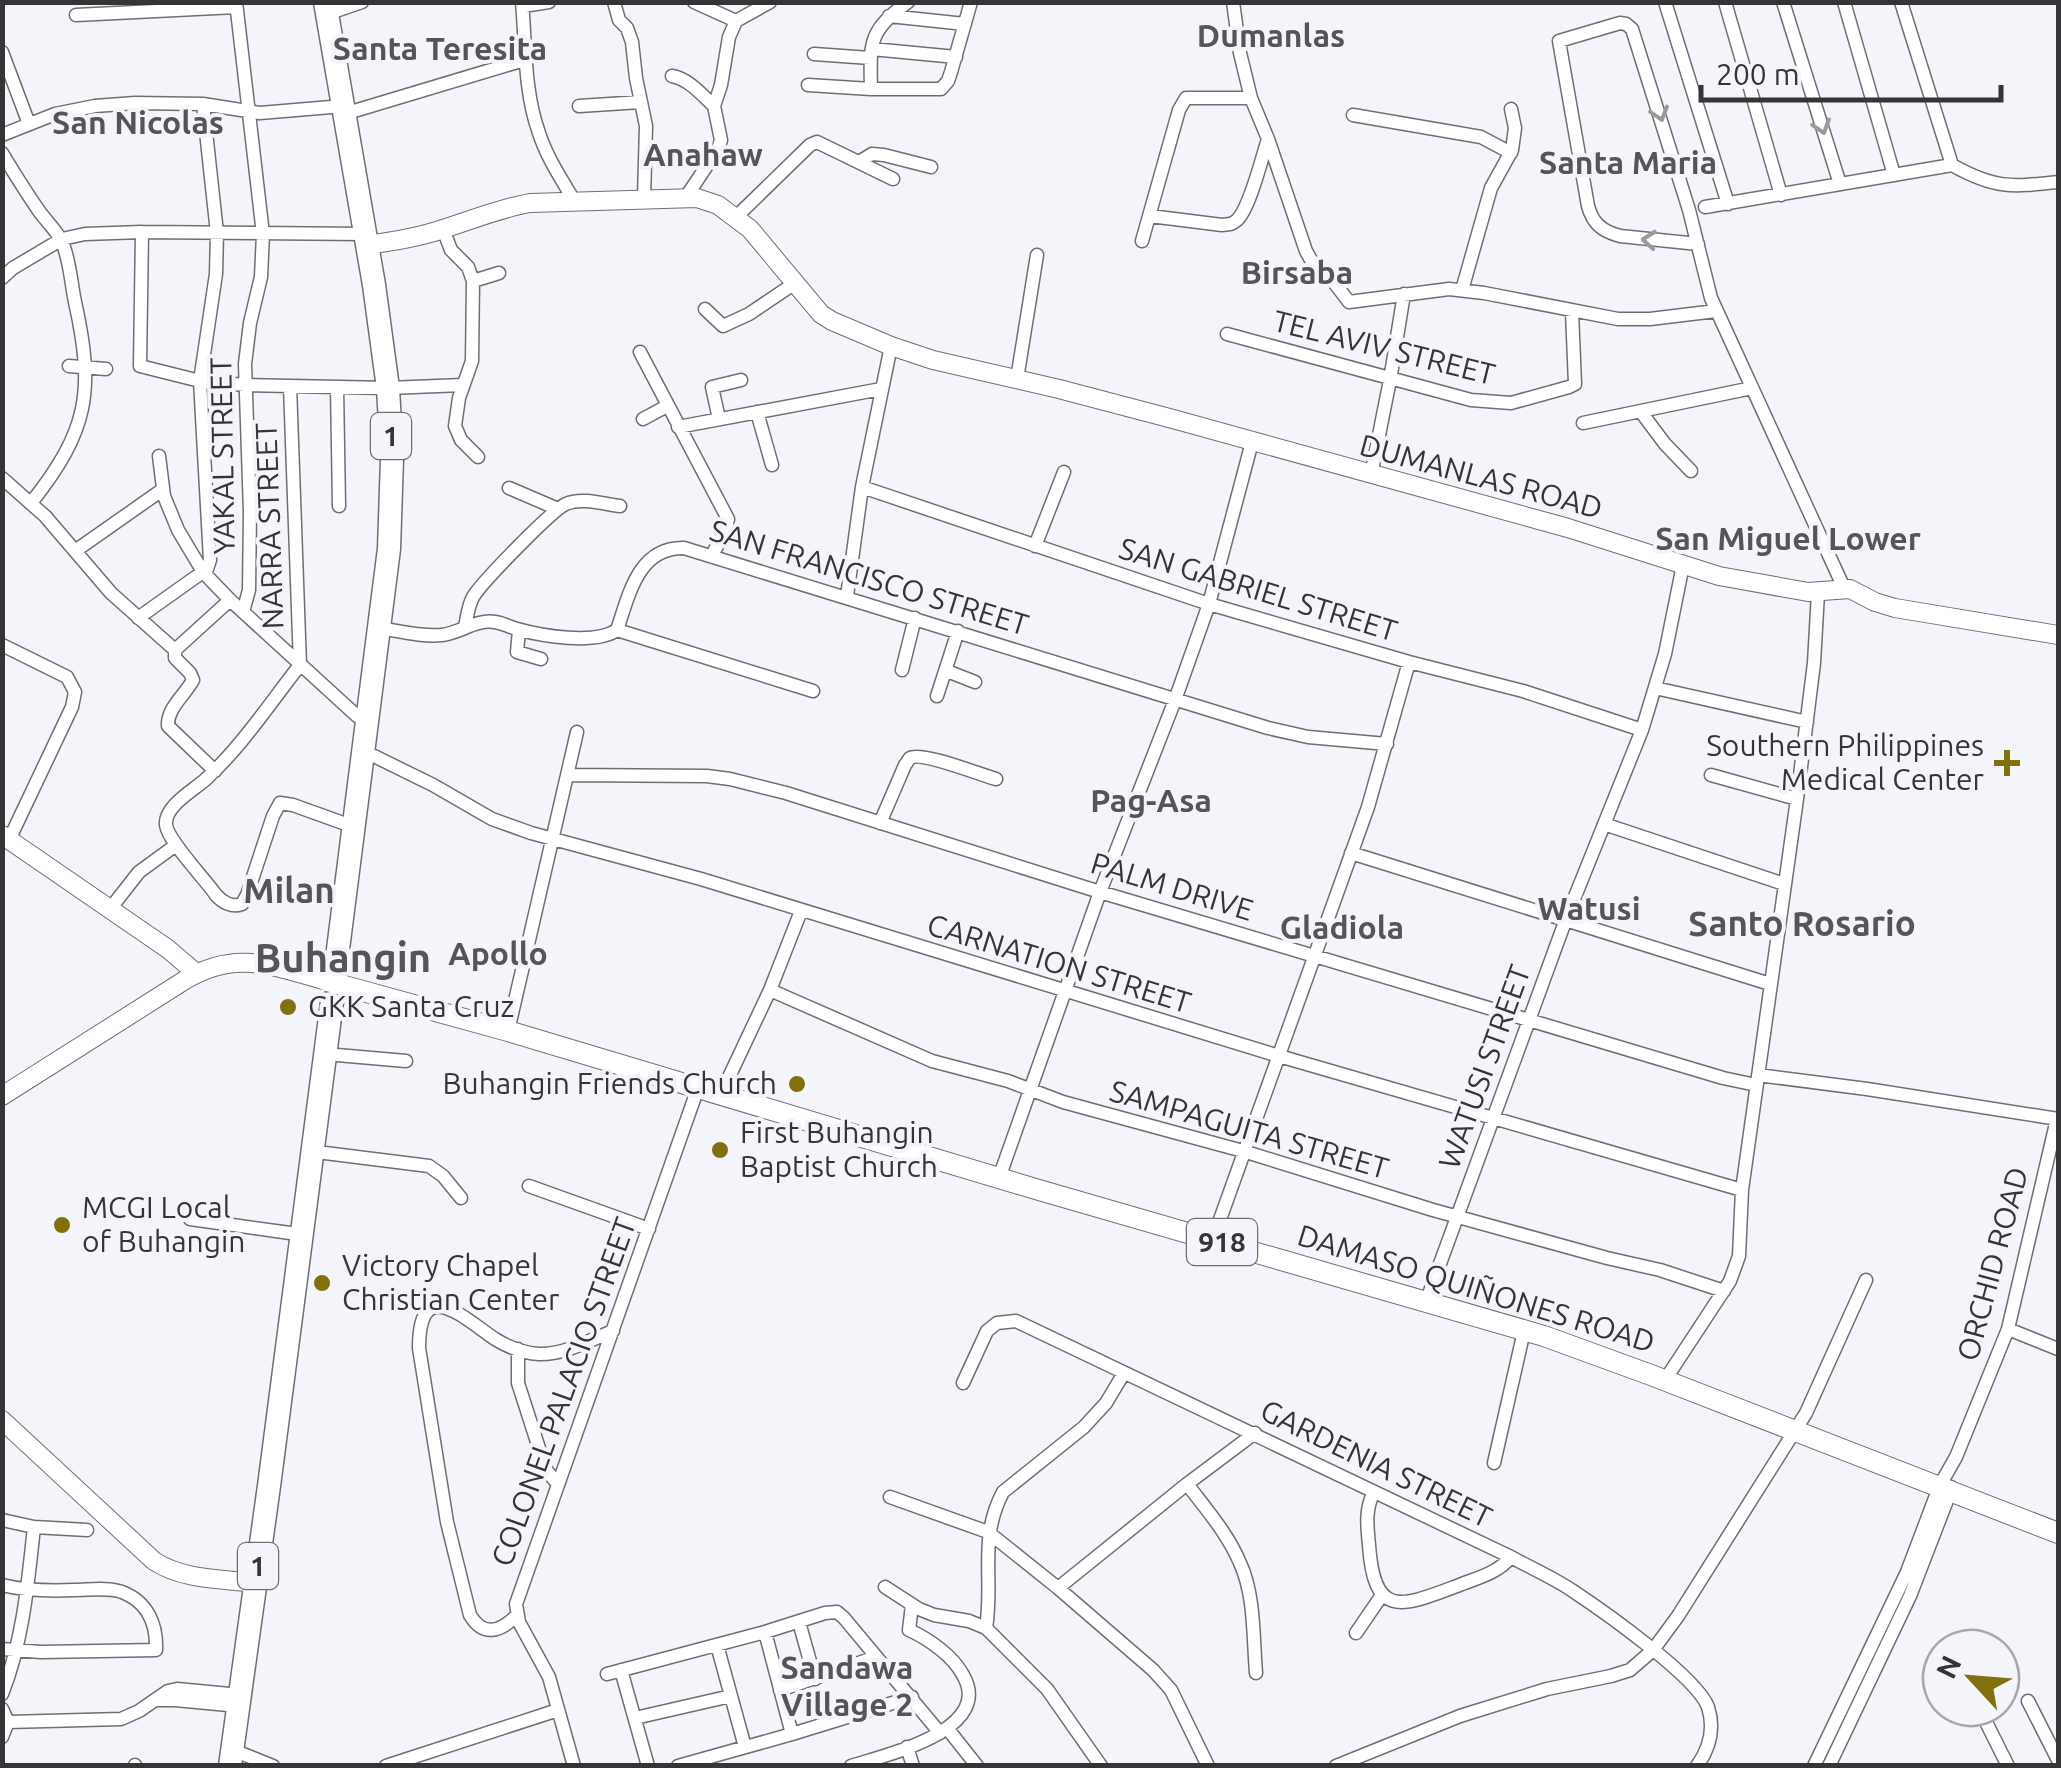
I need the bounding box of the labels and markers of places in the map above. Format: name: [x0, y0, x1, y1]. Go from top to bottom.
place label: Southern Philippines Medical Center: [1706, 728, 1985, 796]
marker: Southern Philippines Medical Center: [1994, 750, 2020, 776]
place label: GKK Santa Cruz: [308, 989, 514, 1023]
marker: GKK Santa Cruz: [277, 996, 299, 1018]
place label: Buhangin Friends Church: [442, 1066, 777, 1100]
marker: Buhangin Friends Church: [786, 1073, 808, 1095]
place label: First Buhangin Baptist Church: [740, 1115, 938, 1183]
marker: First Buhangin Baptist Church: [709, 1139, 731, 1161]
place label: MCGI Local of Buhangin: [82, 1190, 245, 1258]
marker: MCGI Local of Buhangin: [51, 1214, 73, 1236]
place label: Victory Chapel Christian Center: [342, 1248, 560, 1316]
marker: Victory Chapel Christian Center: [311, 1272, 333, 1294]

